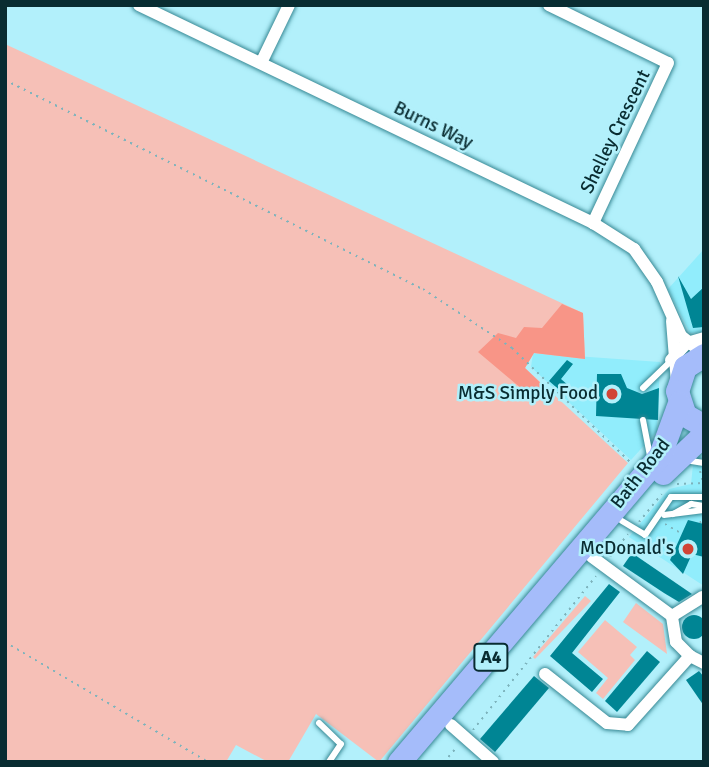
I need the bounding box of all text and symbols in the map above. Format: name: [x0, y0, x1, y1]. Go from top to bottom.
street label: Shelley Crescent: [576, 66, 656, 198]
street label: Burns Way: [390, 97, 476, 155]
place label: M&S Simply Food: [458, 383, 598, 405]
marker: M&S Simply Food: [604, 386, 620, 402]
street label: Bath Road: [607, 434, 675, 514]
place label: McDonald's: [580, 538, 674, 560]
marker: McDonald's: [680, 541, 696, 557]
road number: A4: [472, 642, 510, 672]

